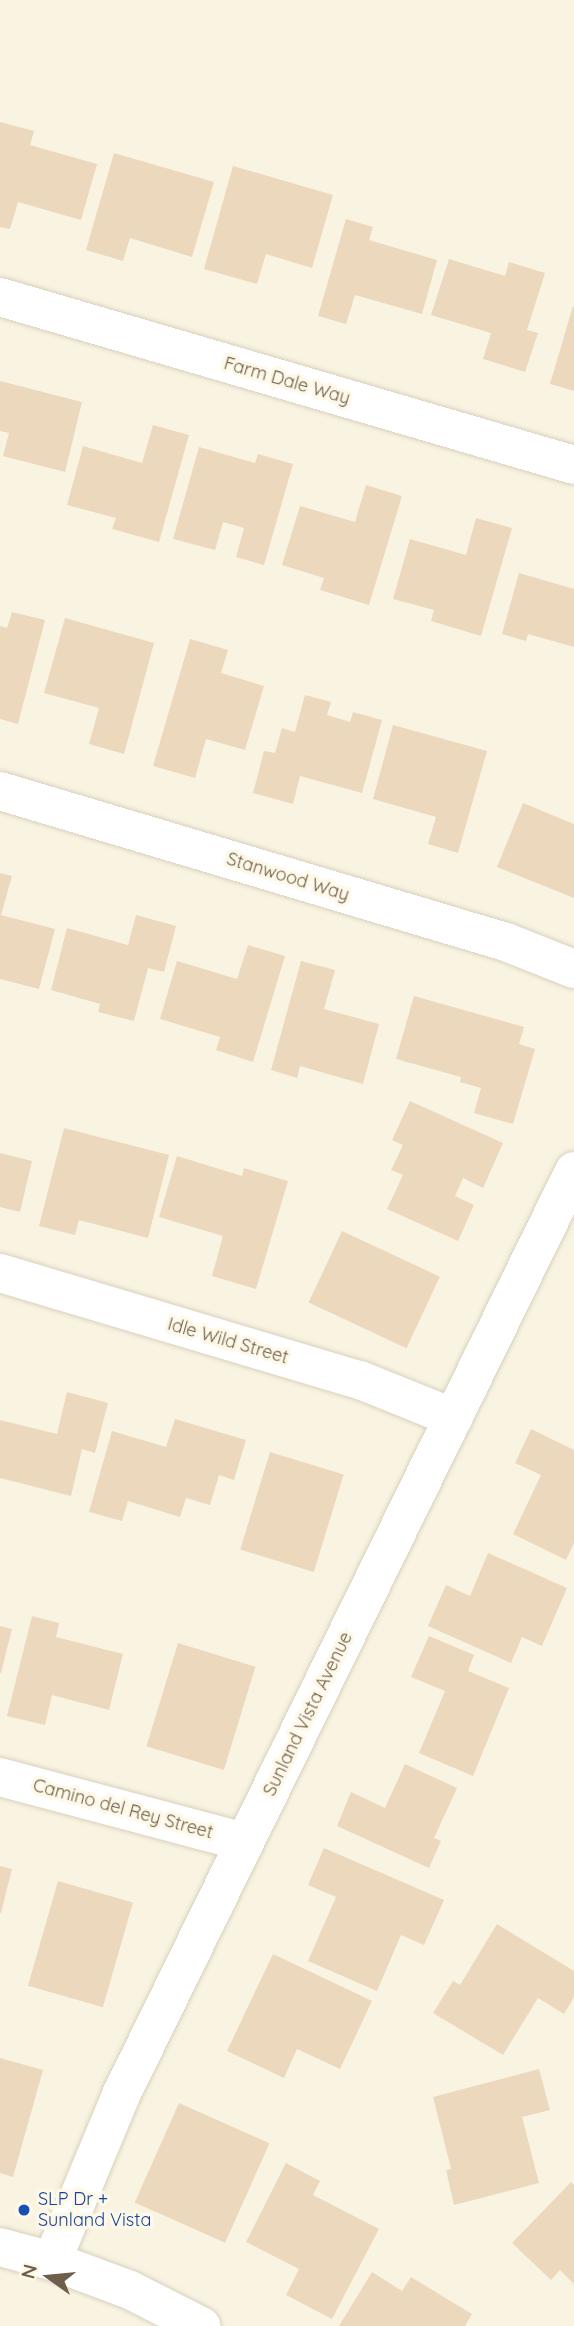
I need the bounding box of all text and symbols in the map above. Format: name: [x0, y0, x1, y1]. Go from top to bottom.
street label: Farm Dale Way: [221, 353, 353, 409]
street label: Stanwood Way: [224, 848, 352, 906]
street label: Idle Wild Street: [165, 1313, 291, 1369]
street label: Sunland Vista Avenue: [259, 1628, 357, 1800]
street label: Camino del Rey Street: [31, 1775, 215, 1843]
place label: SLP Dr + Sunland Vista: [38, 2189, 151, 2232]
marker: SLP Dr + Sunland Vista: [16, 2202, 32, 2218]
north arrow: [14, 2242, 84, 2312]
text: N: [15, 2262, 42, 2281]

